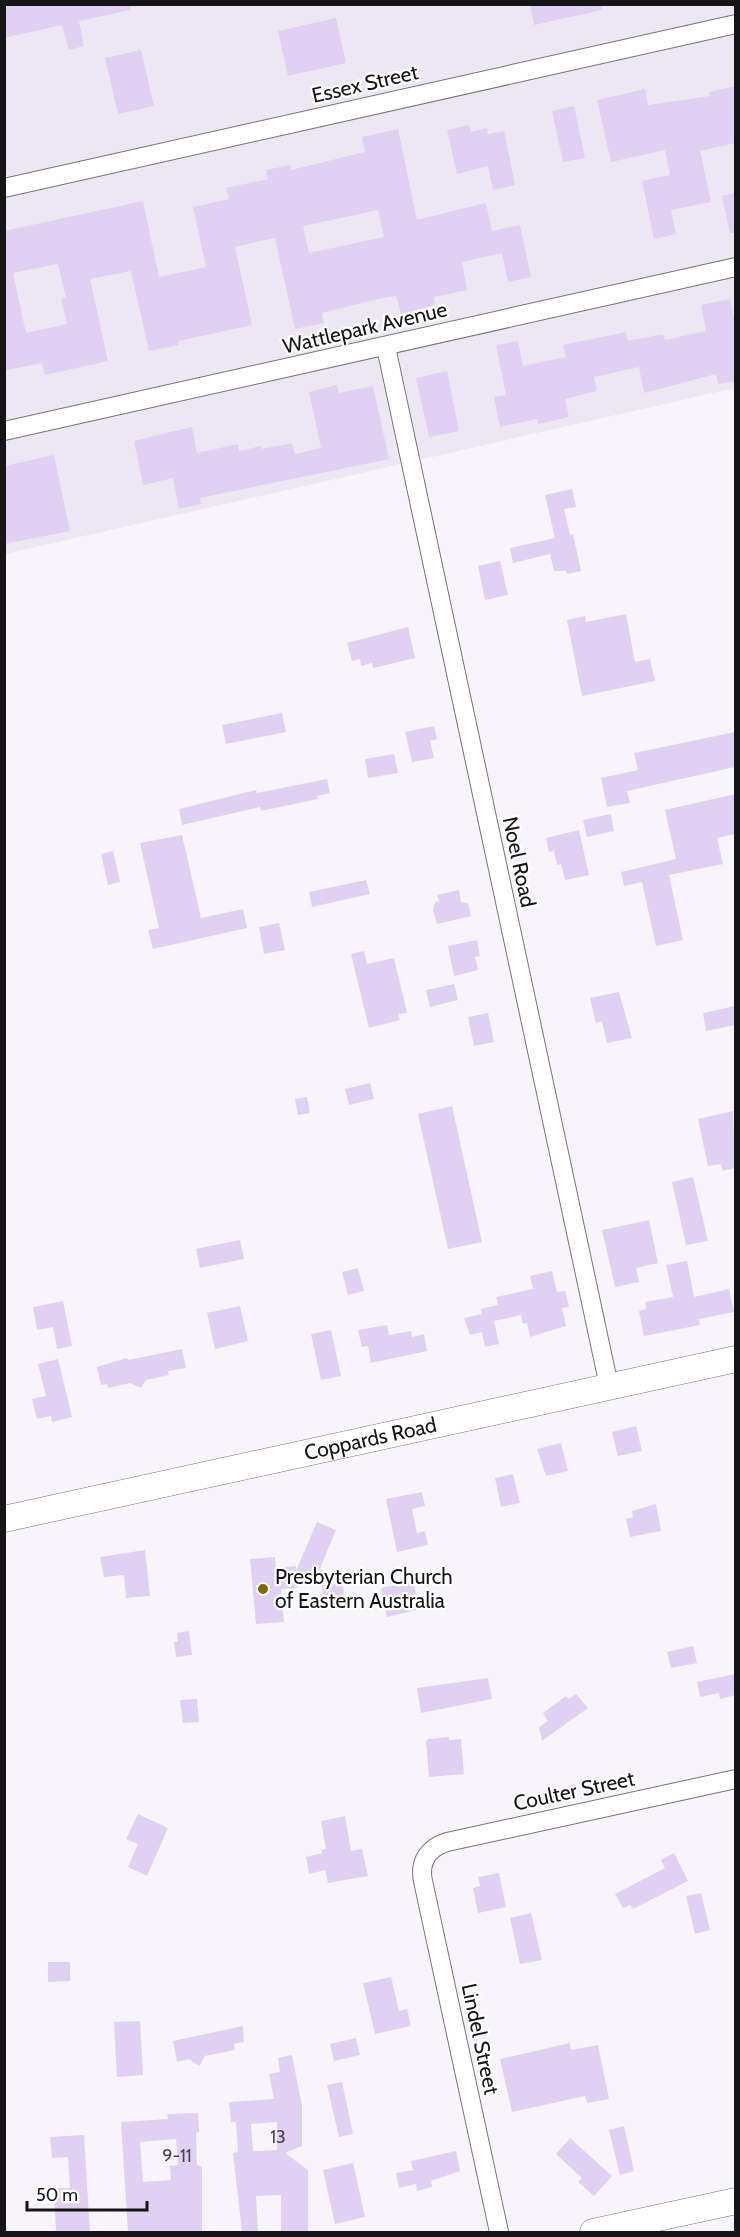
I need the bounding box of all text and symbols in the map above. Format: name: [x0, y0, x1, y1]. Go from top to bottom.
street label: Essex Street: [309, 59, 420, 108]
street label: Wattlepark Avenue: [280, 296, 450, 359]
street label: Noel Road: [498, 814, 541, 910]
street label: Coppards Road: [302, 1412, 439, 1465]
place label: Presbyterian Church of Eastern Australia: [275, 1564, 453, 1613]
marker: Presbyterian Church of Eastern Australia: [256, 1582, 270, 1596]
street label: Coulter Street: [511, 1765, 637, 1816]
street label: Lindel Street: [457, 1981, 504, 2097]
house number: 13: [270, 2126, 286, 2148]
house number: 9-11: [162, 2145, 192, 2167]
scale bar: [27, 2174, 147, 2212]
text: 50 m: [36, 2184, 78, 2206]

